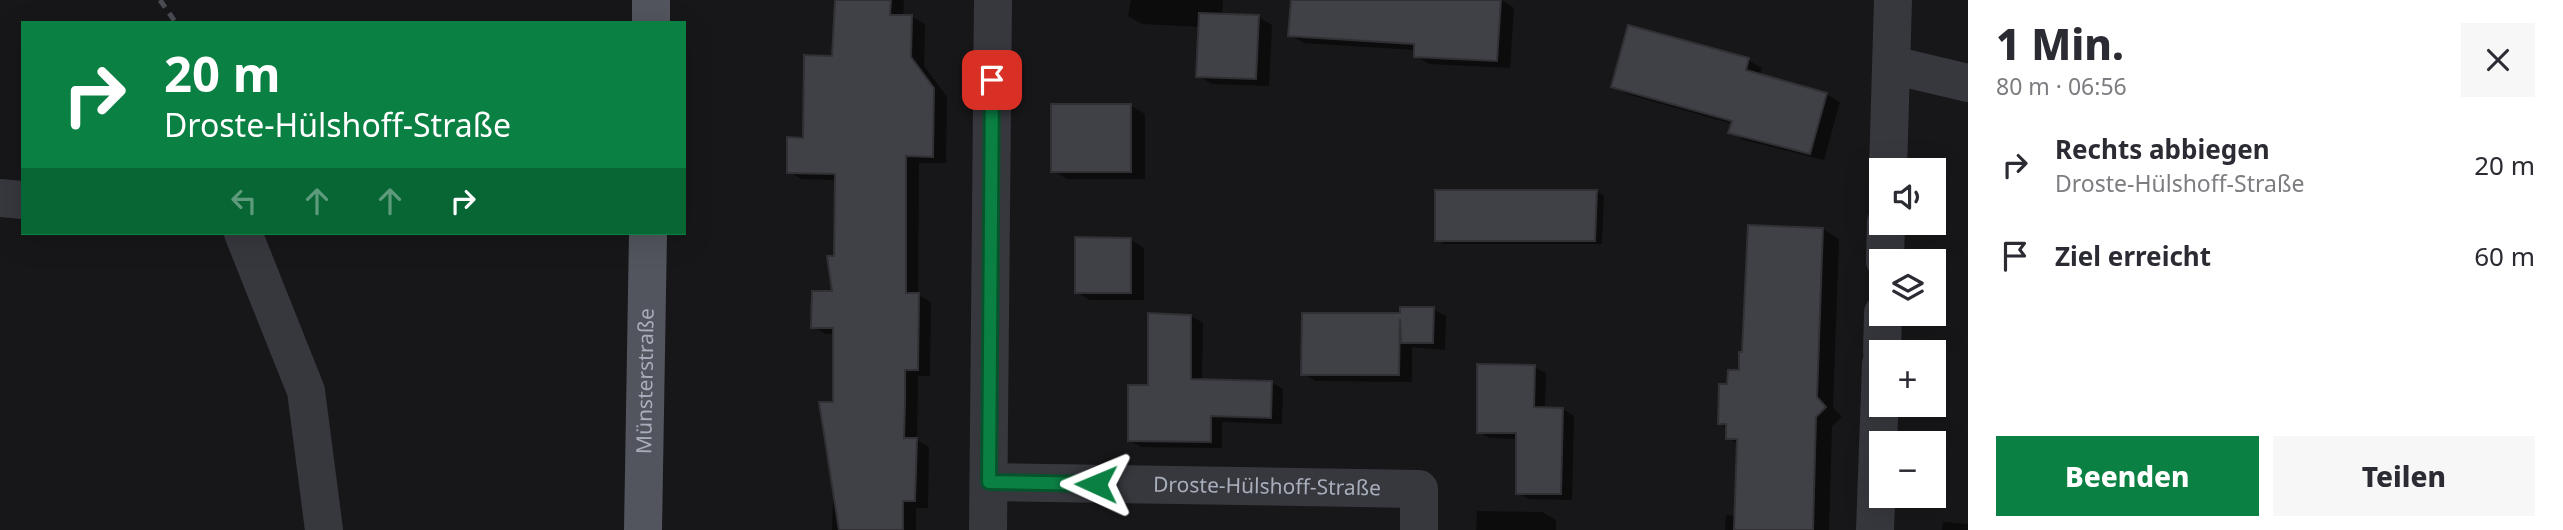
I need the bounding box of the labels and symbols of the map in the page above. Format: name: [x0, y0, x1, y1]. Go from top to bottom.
pin: [962, 50, 1022, 110]
street label: Münsterstraße: [629, 308, 660, 454]
position arrow: [1059, 447, 1133, 521]
street label: Droste-Hülshoff-Straße: [1153, 470, 1381, 501]

